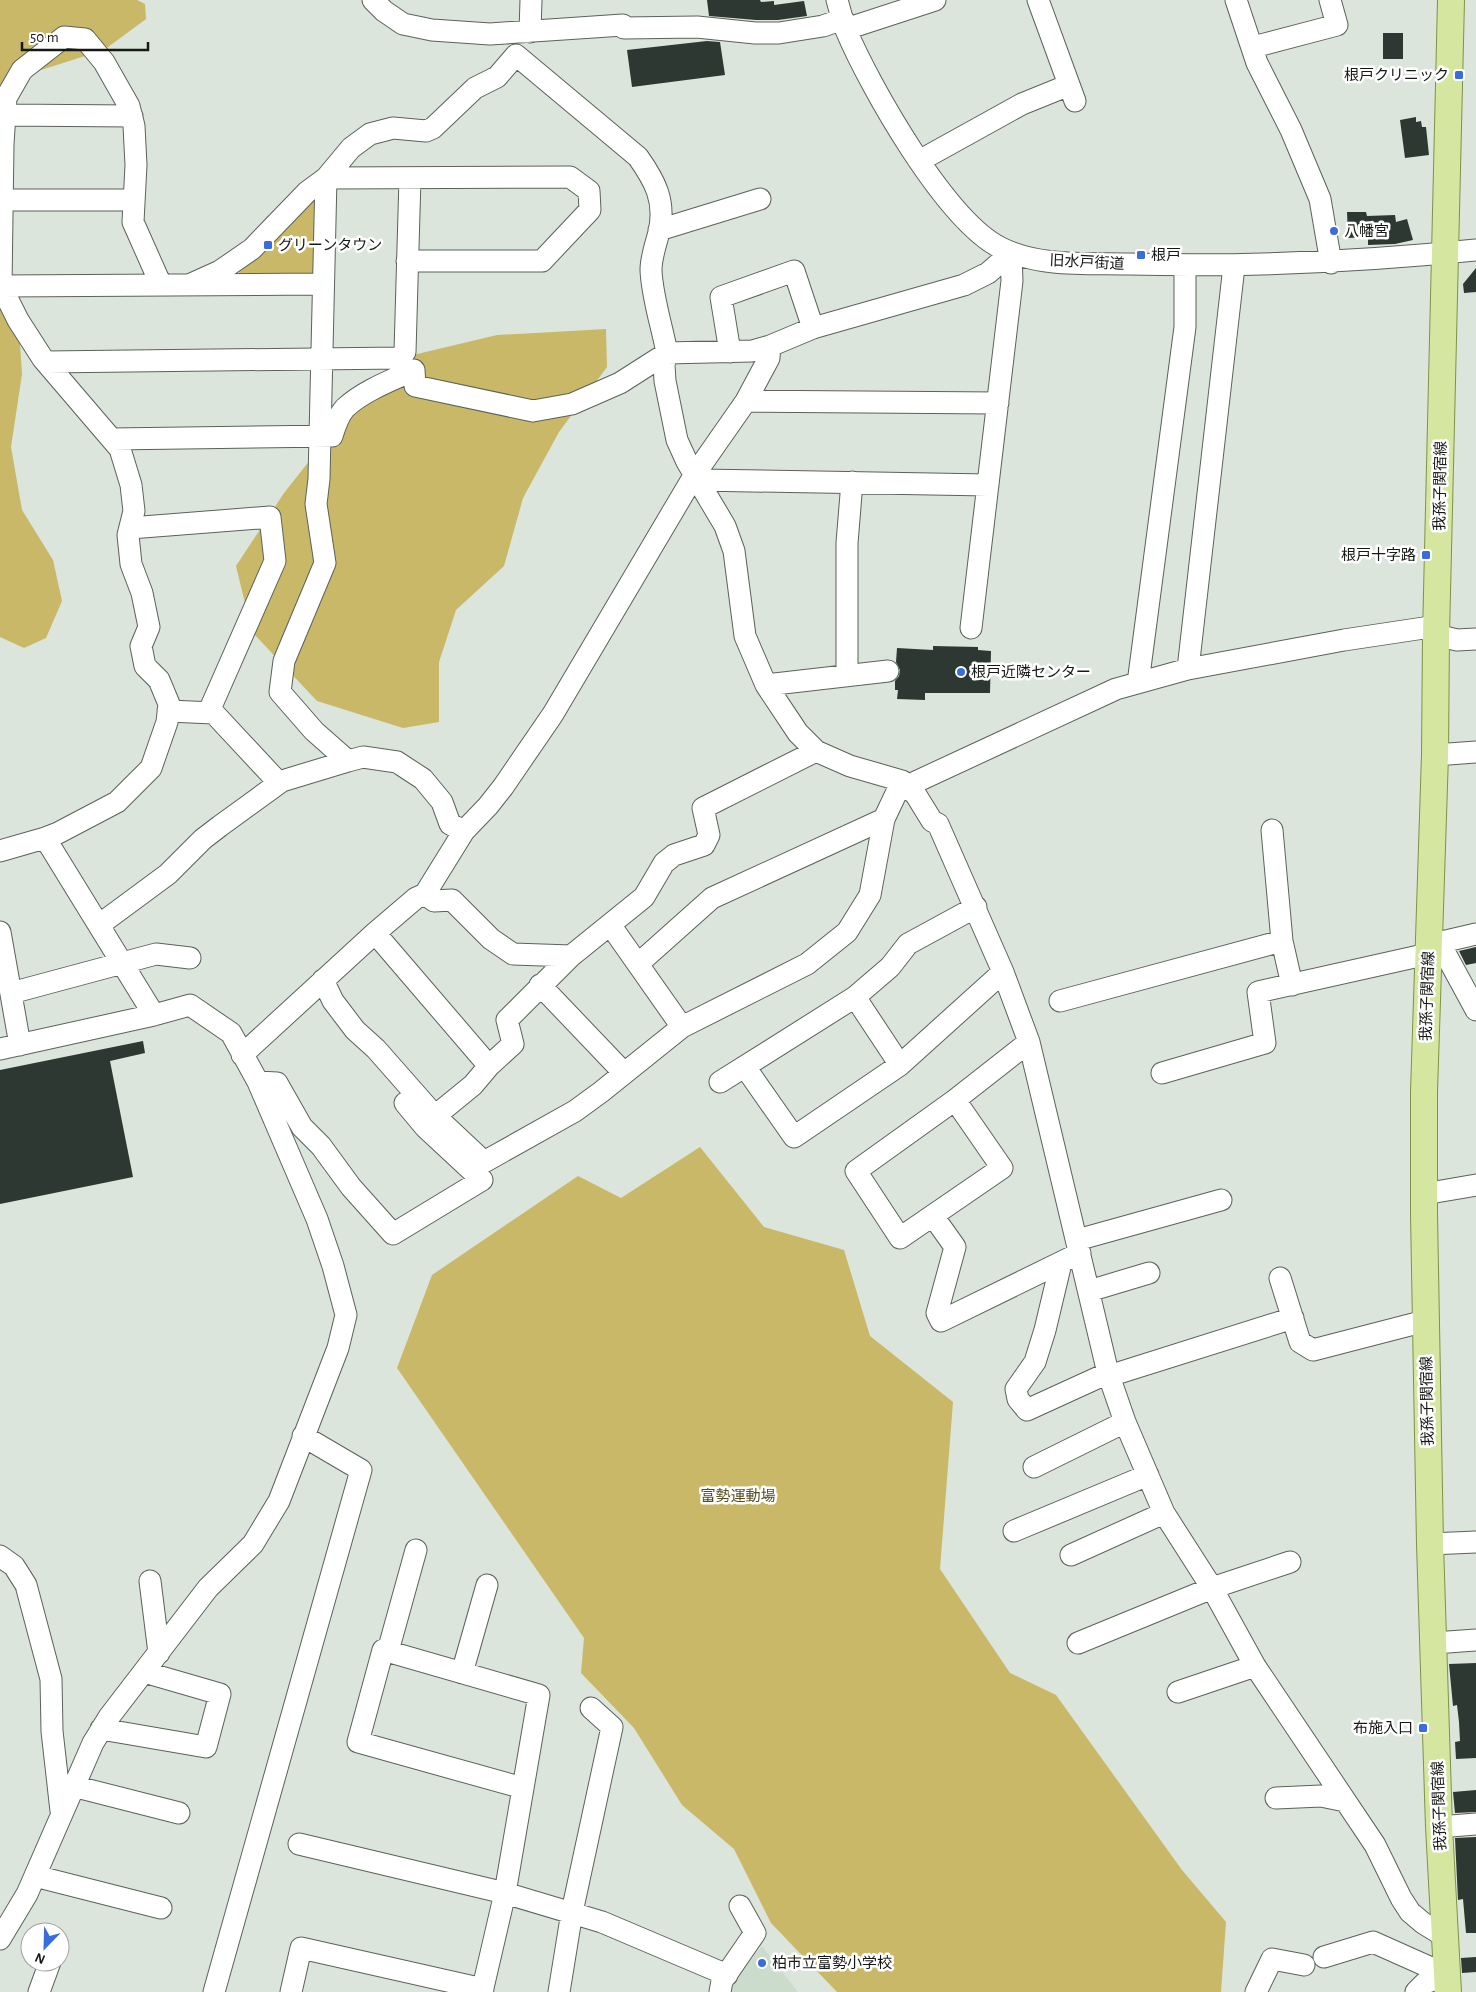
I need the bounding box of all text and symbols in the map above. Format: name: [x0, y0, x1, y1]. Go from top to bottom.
scale bar: [22, 20, 149, 52]
text: 50 m: [30, 30, 59, 45]
place label: 根戸クリニック: [1344, 67, 1449, 83]
marker: 根戸クリニック: [1453, 69, 1465, 81]
place label: 八幡宮: [1344, 223, 1389, 239]
marker: 八幡宮: [1328, 225, 1340, 237]
place label: グリーンタウン: [278, 237, 382, 253]
marker: グリーンタウン: [262, 239, 274, 251]
place label: 根戸: [1151, 247, 1181, 263]
marker: 根戸: [1135, 249, 1147, 261]
street label: 旧水戸街道: [1049, 252, 1125, 272]
street label: 我孫子関宿線: [1431, 441, 1449, 531]
place label: 根戸十字路: [1341, 547, 1416, 563]
marker: 根戸十字路: [1420, 549, 1432, 561]
place label: 根戸近隣センター: [971, 664, 1091, 680]
marker: 根戸近隣センター: [955, 666, 967, 678]
street label: 我孫子関宿線: [1417, 951, 1437, 1041]
street label: 我孫子関宿線: [1418, 1356, 1436, 1446]
park label: 富勢運動場: [700, 1488, 776, 1504]
place label: 布施入口: [1353, 1719, 1413, 1736]
marker: 布施入口: [1417, 1722, 1429, 1734]
street label: 我孫子関宿線: [1429, 1761, 1449, 1851]
north arrow: [20, 1922, 70, 1972]
text: N: [33, 1950, 48, 1966]
place label: 柏市立富勢小学校: [772, 1955, 892, 1971]
marker: 柏市立富勢小学校: [756, 1957, 768, 1969]

